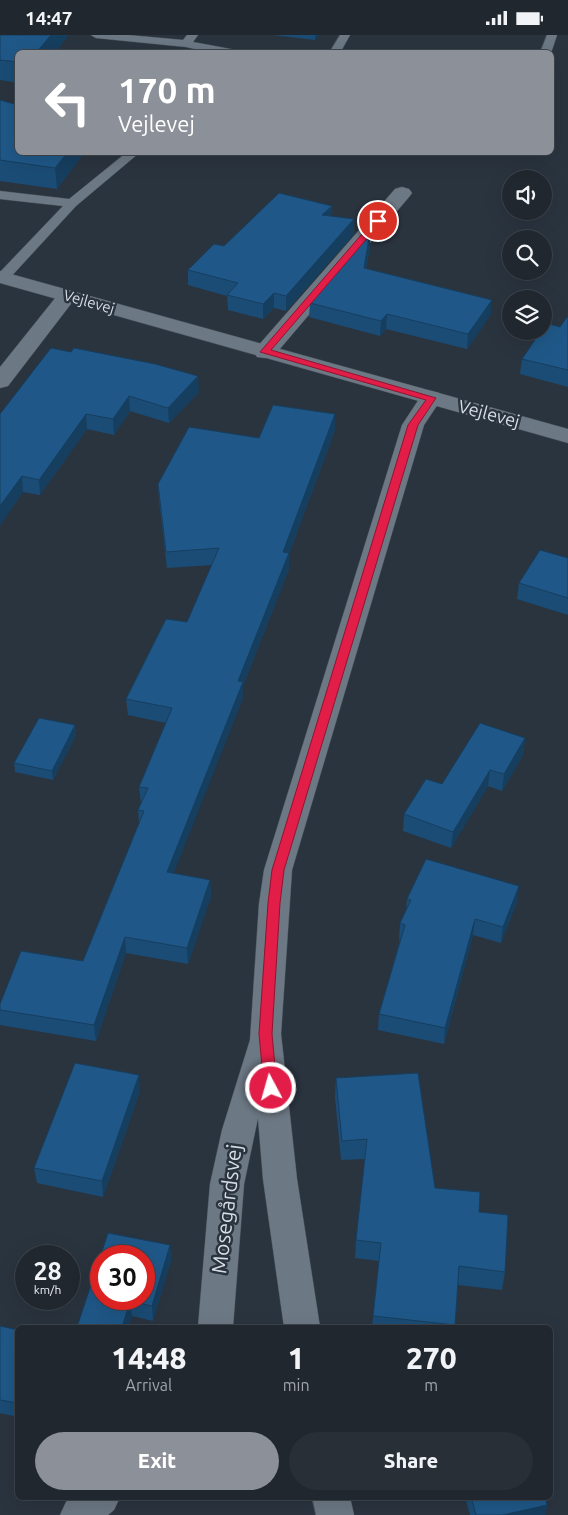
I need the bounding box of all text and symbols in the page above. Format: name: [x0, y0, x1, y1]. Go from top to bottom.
text: 14:47: [25, 7, 73, 29]
icon: left: [35, 70, 100, 135]
text: 170 m: [118, 70, 216, 110]
text: Vejlevej: [118, 111, 195, 136]
map controls: [502, 170, 552, 340]
button: sound: [502, 170, 552, 220]
pin: [357, 200, 399, 242]
icon: arrive: [364, 207, 392, 235]
button: search: [502, 230, 552, 280]
street label: Vejlevej: [62, 286, 117, 317]
button: layers: [502, 290, 552, 340]
street label: Vejlevej: [456, 395, 522, 431]
position arrow: [244, 1061, 296, 1113]
street label: Mosegårdsvej: [206, 1143, 246, 1275]
speed limit sign: 30: [90, 1245, 155, 1310]
text: 28: [33, 1257, 62, 1285]
text: km/h: [34, 1283, 61, 1296]
text: 14:48: [111, 1341, 186, 1375]
text: 1: [288, 1341, 305, 1375]
text: 270: [406, 1341, 457, 1375]
text: Arrival: [126, 1376, 172, 1394]
text: min: [283, 1376, 310, 1394]
text: m: [424, 1376, 438, 1394]
button: Exit: [35, 1432, 279, 1490]
button: Share: [289, 1432, 533, 1490]

